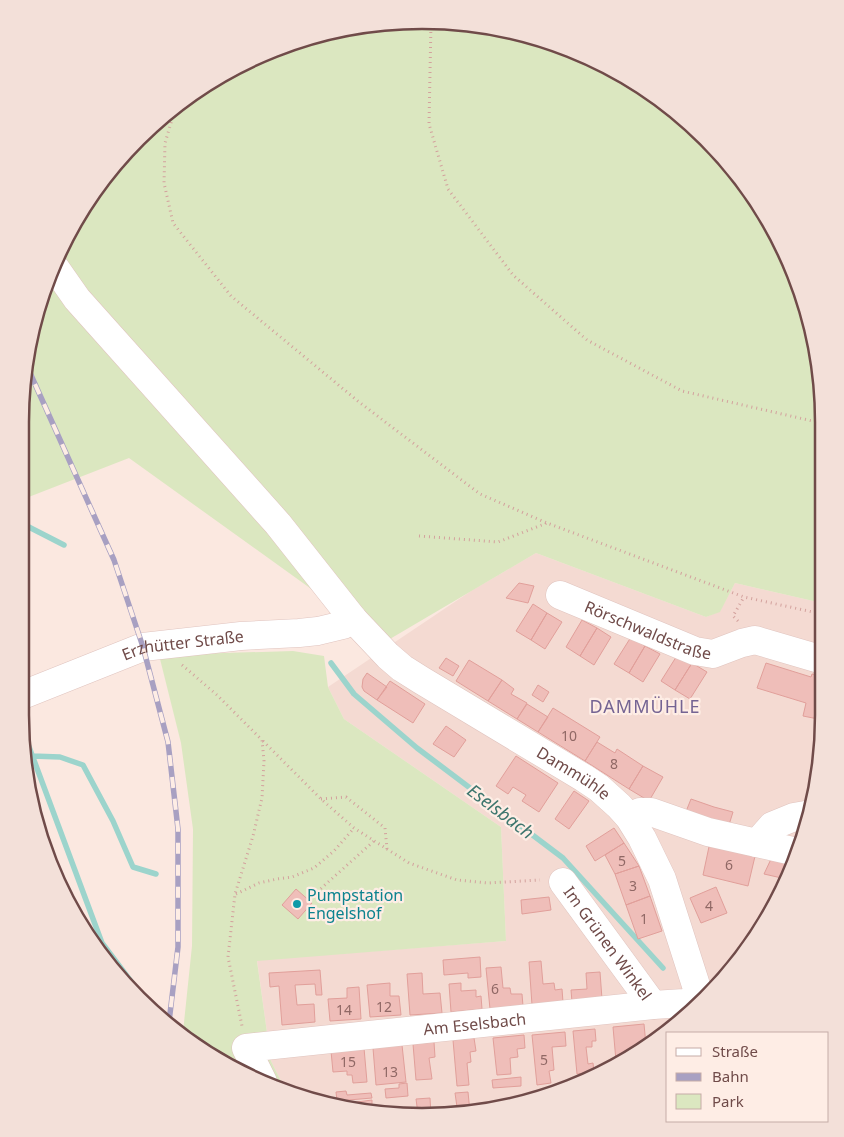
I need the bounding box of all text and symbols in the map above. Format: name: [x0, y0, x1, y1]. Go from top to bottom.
street label: Rörschwaldstraße: [581, 595, 713, 665]
street label: Erzhütter Straße: [118, 625, 245, 665]
district label: DAMMÜHLE: [590, 694, 700, 718]
house number: 10: [561, 726, 577, 745]
street label: Dammühle: [533, 741, 616, 804]
house number: 8: [610, 754, 618, 773]
water label: Eselsbach: [463, 778, 539, 844]
house number: 5: [618, 851, 626, 870]
house number: 6: [725, 855, 733, 874]
house number: 3: [629, 876, 637, 895]
street label: Im Grünen Winkel: [559, 882, 657, 1005]
place label: Pumpstation Engelshof: [307, 884, 403, 924]
house number: 4: [705, 896, 713, 915]
marker: Pumpstation Engelshof: [291, 898, 303, 910]
house number: 1: [640, 909, 648, 928]
house number: 6: [491, 979, 499, 998]
house number: 12: [376, 997, 392, 1016]
house number: 14: [336, 1000, 352, 1019]
street label: Am Eselsbach: [422, 1007, 527, 1040]
legend: [666, 1032, 829, 1122]
text: Straße: [712, 1041, 758, 1061]
house number: 5: [540, 1050, 548, 1069]
house number: 15: [340, 1052, 356, 1071]
house number: 13: [382, 1062, 398, 1081]
text: Bahn: [712, 1066, 749, 1086]
text: Park: [712, 1091, 744, 1111]

